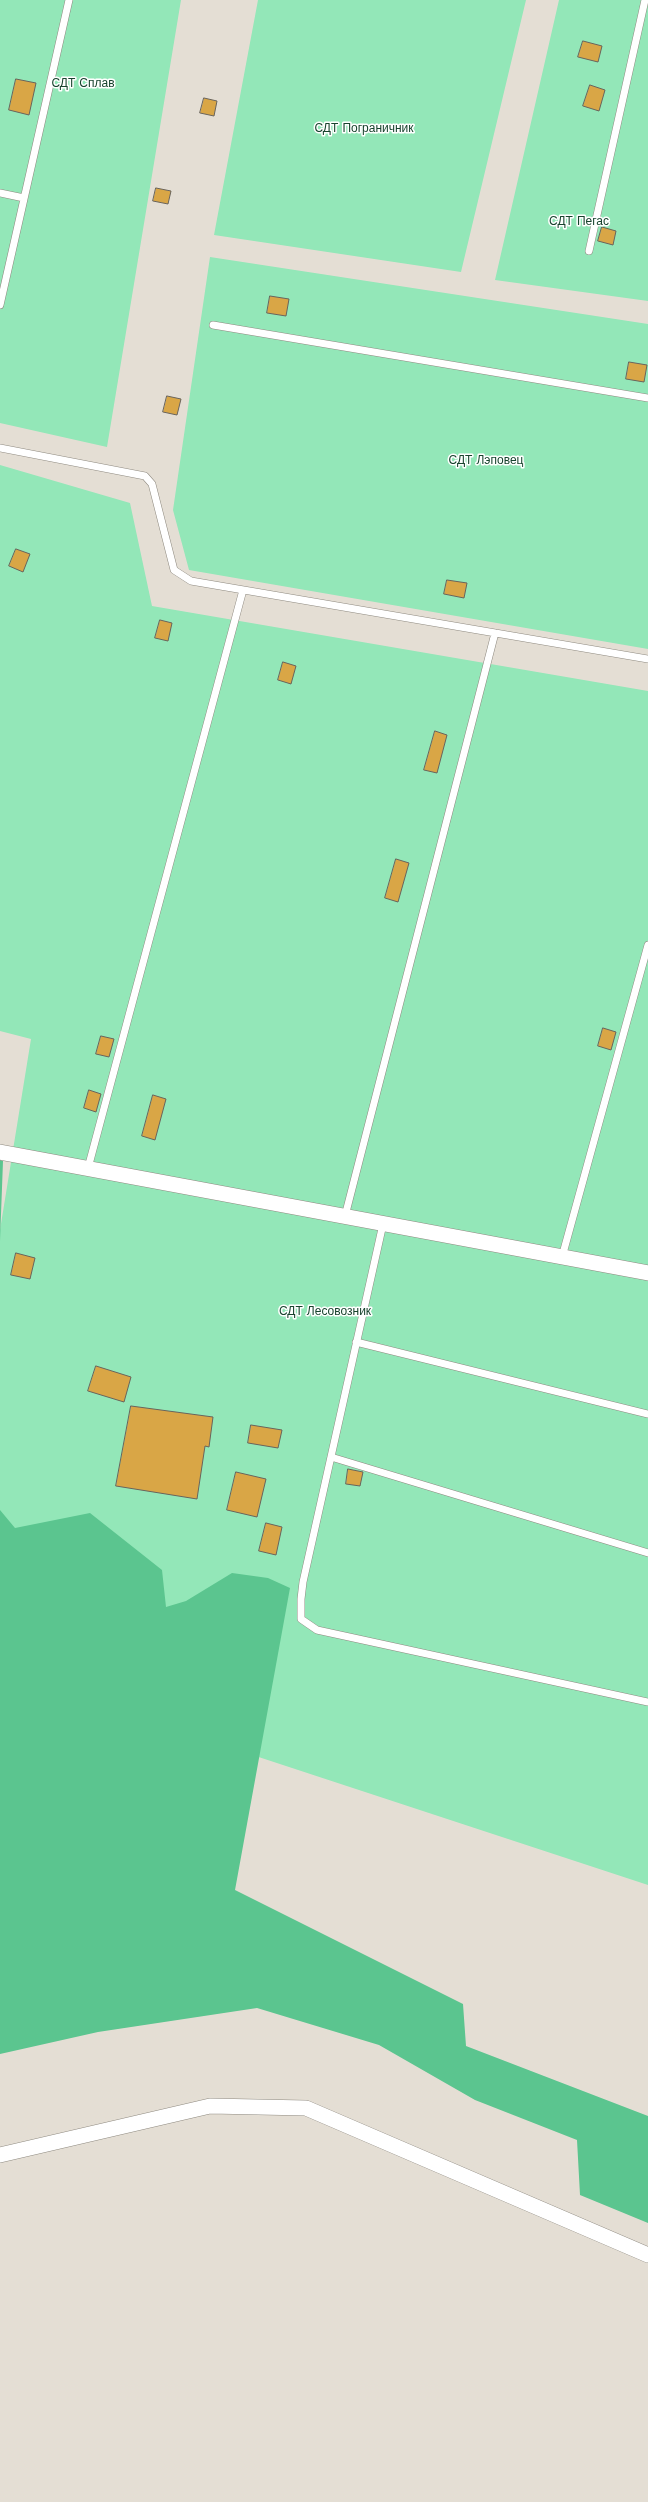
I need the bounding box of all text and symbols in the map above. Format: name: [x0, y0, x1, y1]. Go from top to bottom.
park label: СДТ Сплав: [51, 76, 115, 90]
park label: СДТ Пограничник: [314, 121, 414, 135]
park label: СДТ Пегас: [549, 214, 609, 228]
park label: СДТ Лэповец: [449, 453, 523, 467]
park label: СДТ Лесовозник: [279, 1304, 371, 1318]

